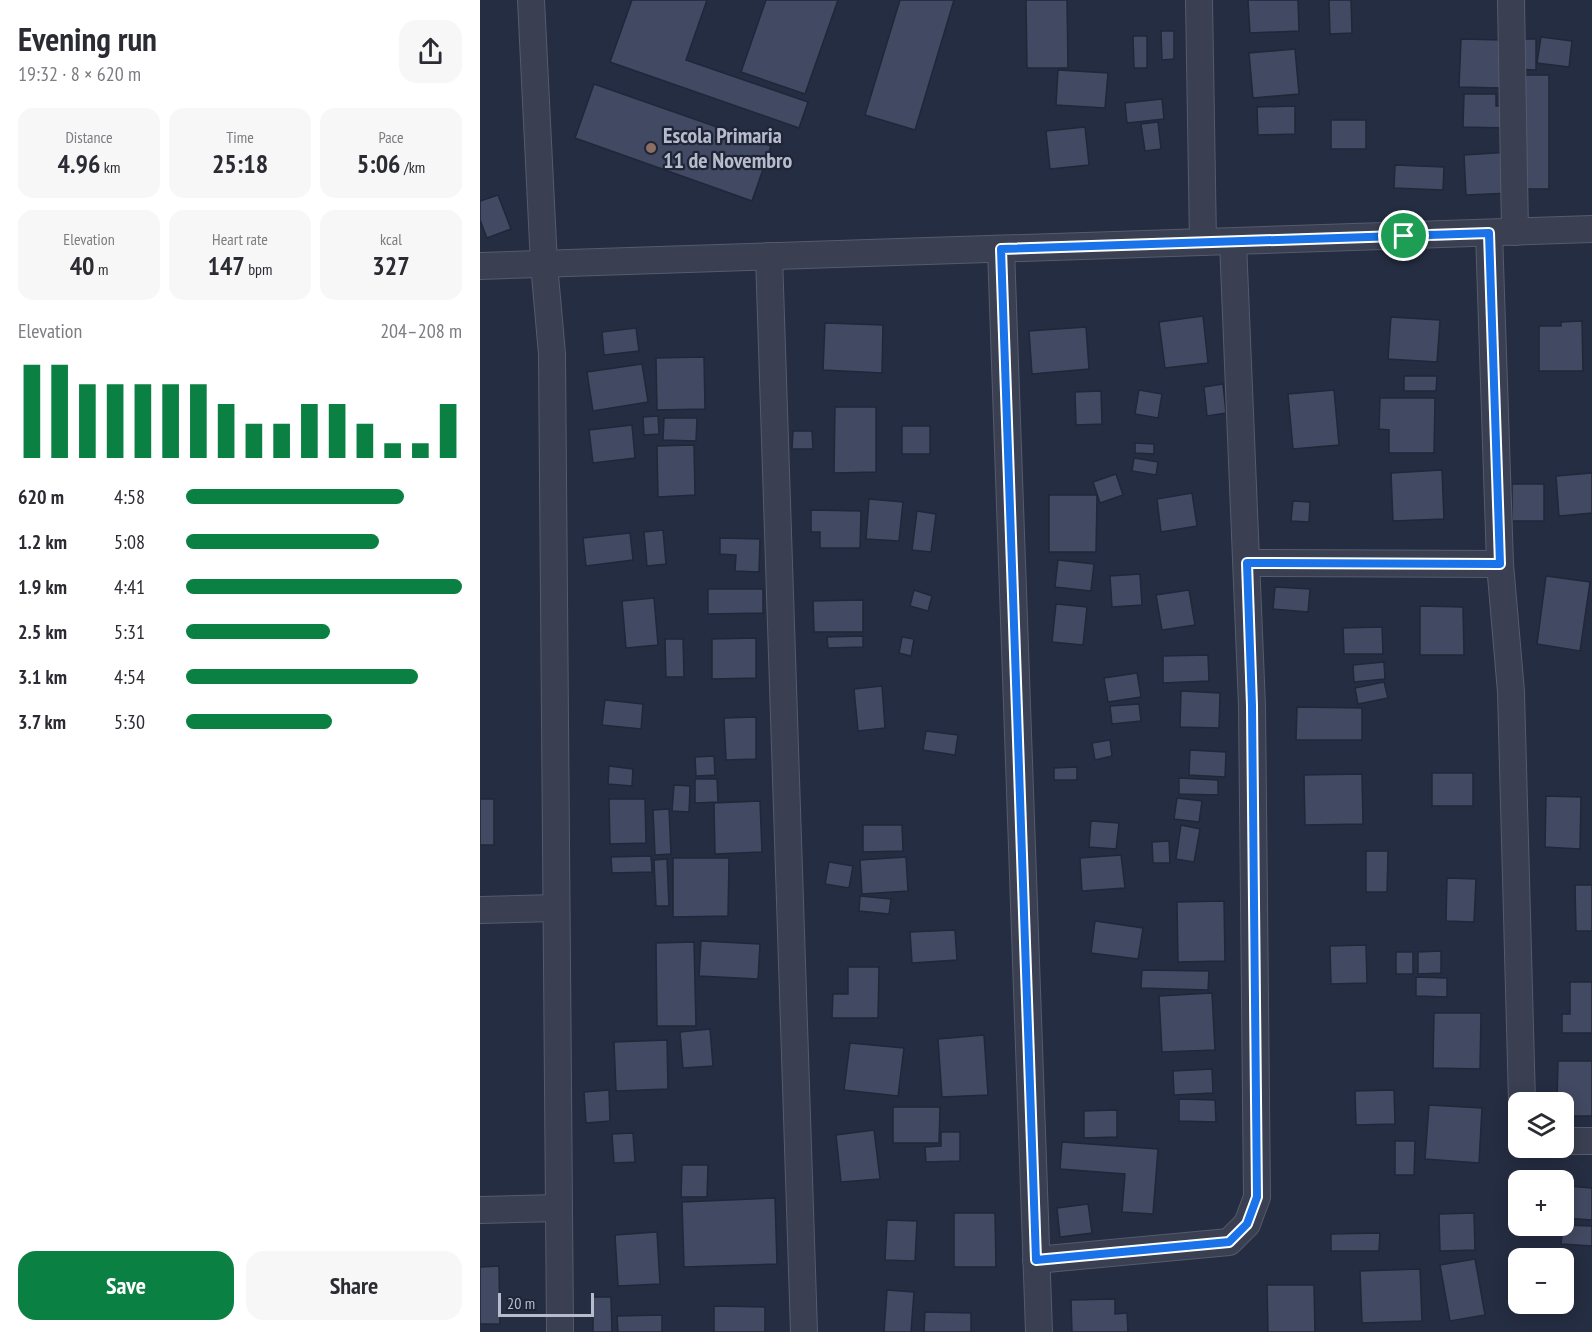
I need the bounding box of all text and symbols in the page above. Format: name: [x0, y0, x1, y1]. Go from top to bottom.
text: Evening run: [18, 17, 157, 60]
button: share: [399, 20, 462, 83]
text: 19:32 · 8 × 620 m: [18, 61, 141, 87]
place label: Escola Primaria 11 de Novembro: [663, 121, 793, 174]
text: Distance: [65, 127, 113, 147]
text: Time: [226, 127, 254, 147]
text: Pace: [378, 127, 404, 147]
marker: Escola Primaria 11 de Novembro: [644, 141, 658, 155]
text: 4.96: [58, 147, 100, 180]
text: 25:18: [212, 147, 268, 180]
text: 5:06: [357, 147, 401, 180]
text: km: [100, 157, 120, 177]
text: /km: [401, 157, 425, 177]
pin: [1378, 210, 1429, 261]
icon: arrive: [1387, 219, 1420, 252]
text: Elevation: [63, 229, 115, 249]
text: Heart rate: [212, 229, 268, 249]
text: kcal: [380, 229, 402, 249]
text: 40: [70, 249, 95, 282]
text: 147: [207, 249, 245, 282]
text: 327: [372, 249, 410, 282]
text: m: [95, 259, 108, 279]
text: bpm: [245, 259, 273, 279]
text: Elevation: [18, 318, 82, 344]
text: 204–208 m: [380, 318, 462, 344]
text: 620 m: [18, 484, 64, 510]
text: 4:58: [114, 484, 145, 510]
text: 1.2 km: [18, 529, 67, 555]
text: 5:08: [114, 529, 145, 555]
text: 1.9 km: [18, 574, 67, 600]
text: 4:41: [114, 574, 145, 600]
text: 2.5 km: [18, 619, 67, 645]
text: 5:31: [114, 619, 145, 645]
text: 3.1 km: [18, 664, 67, 690]
text: 4:54: [114, 664, 145, 690]
text: 3.7 km: [18, 709, 66, 735]
text: 5:30: [114, 709, 145, 735]
map controls: [1508, 1092, 1574, 1314]
button: layers: [1508, 1092, 1574, 1158]
button: +: [1508, 1170, 1574, 1236]
button: −: [1508, 1248, 1574, 1314]
button: Save: [18, 1251, 234, 1320]
button: Share: [246, 1251, 462, 1320]
scale bar: [498, 1290, 594, 1318]
text: 20 m: [507, 1293, 535, 1313]

